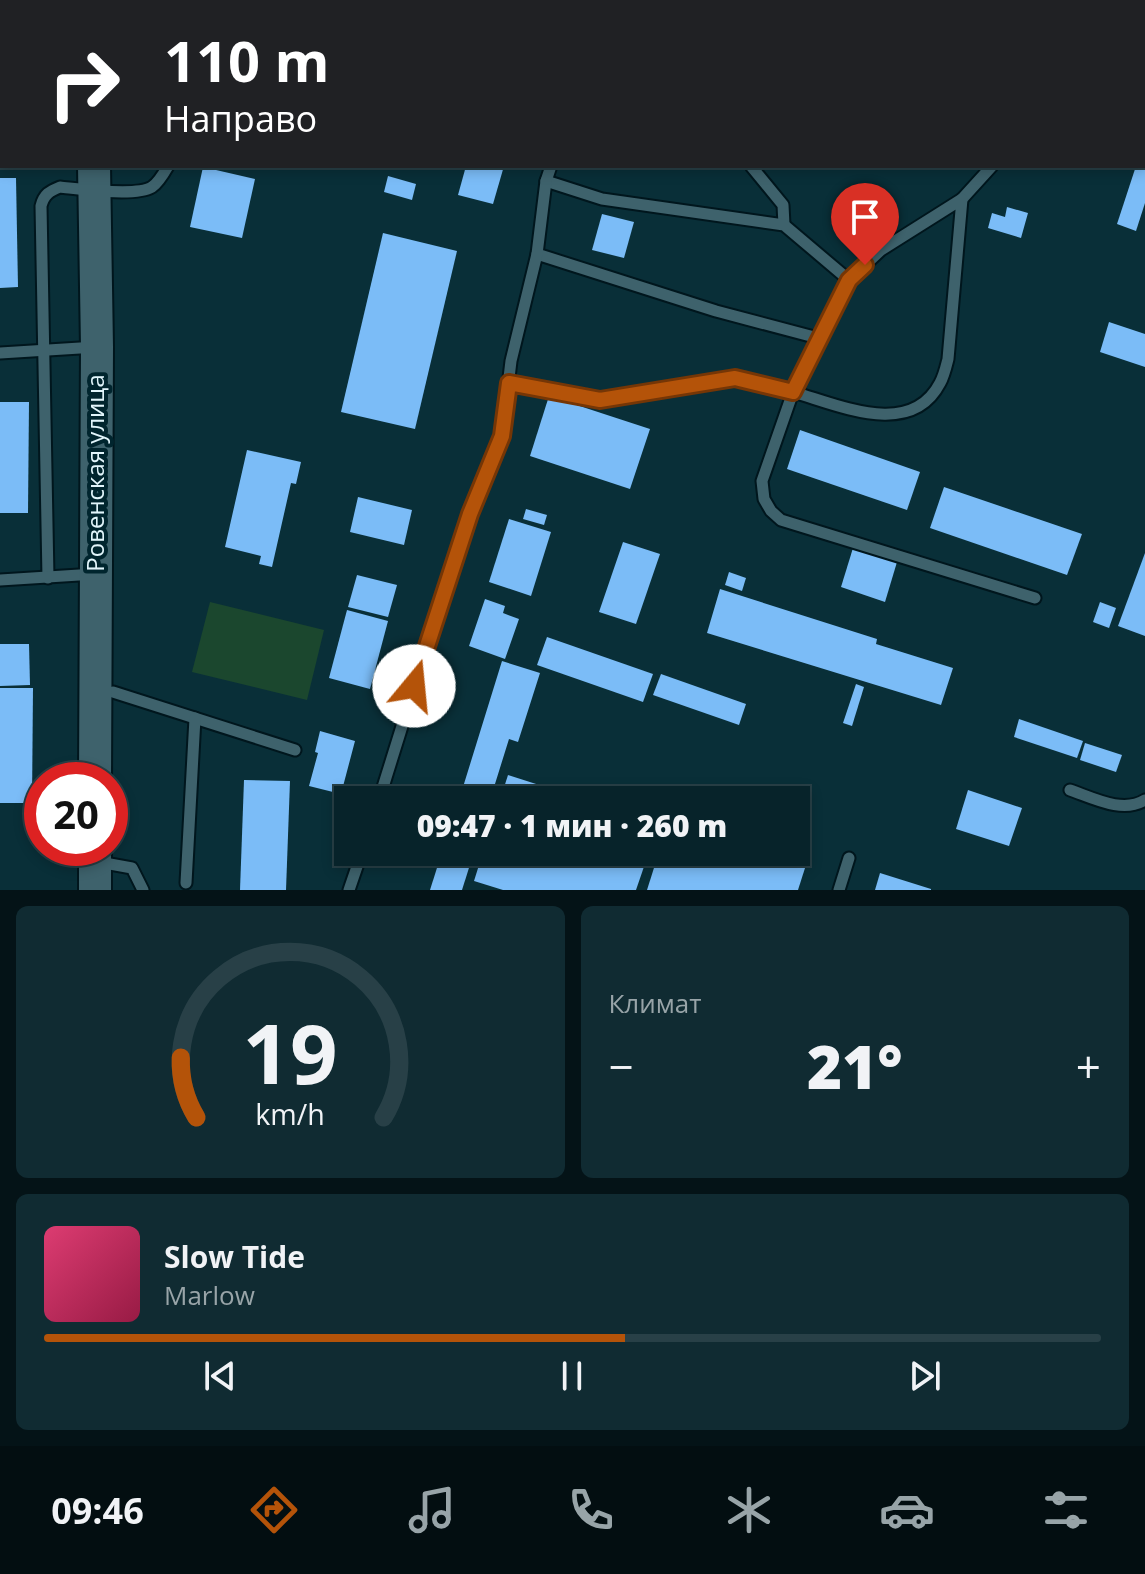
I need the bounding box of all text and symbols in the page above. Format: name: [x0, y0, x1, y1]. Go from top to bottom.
text: 110 m: [164, 22, 330, 98]
icon: right: [32, 32, 136, 136]
text: Направо: [164, 94, 317, 143]
pin: [831, 183, 899, 265]
icon: arrive: [843, 195, 887, 239]
street label: Ровенская улица: [78, 374, 111, 572]
position arrow: [372, 644, 456, 728]
speed limit sign: 20: [24, 762, 128, 866]
text: 09:47 · 1 мин · 260 m: [417, 805, 727, 846]
text: Климат: [609, 985, 702, 1021]
text: 19: [243, 995, 338, 1108]
text: 21°: [807, 1025, 903, 1107]
text: −: [609, 1036, 634, 1096]
text: +: [1076, 1036, 1101, 1096]
text: km/h: [256, 1094, 325, 1133]
text: Slow Tide: [164, 1236, 305, 1277]
text: Marlow: [164, 1277, 255, 1313]
icon: previous: [198, 1354, 242, 1398]
icon: pause: [550, 1354, 594, 1398]
icon: next: [903, 1354, 947, 1398]
icon: directions: [246, 1482, 302, 1538]
icon: music: [404, 1482, 460, 1538]
icon: phone: [563, 1482, 619, 1538]
icon: climate: [721, 1482, 777, 1538]
icon: car: [879, 1482, 935, 1538]
icon: filters: [1038, 1482, 1094, 1538]
text: 09:46: [51, 1486, 144, 1535]

